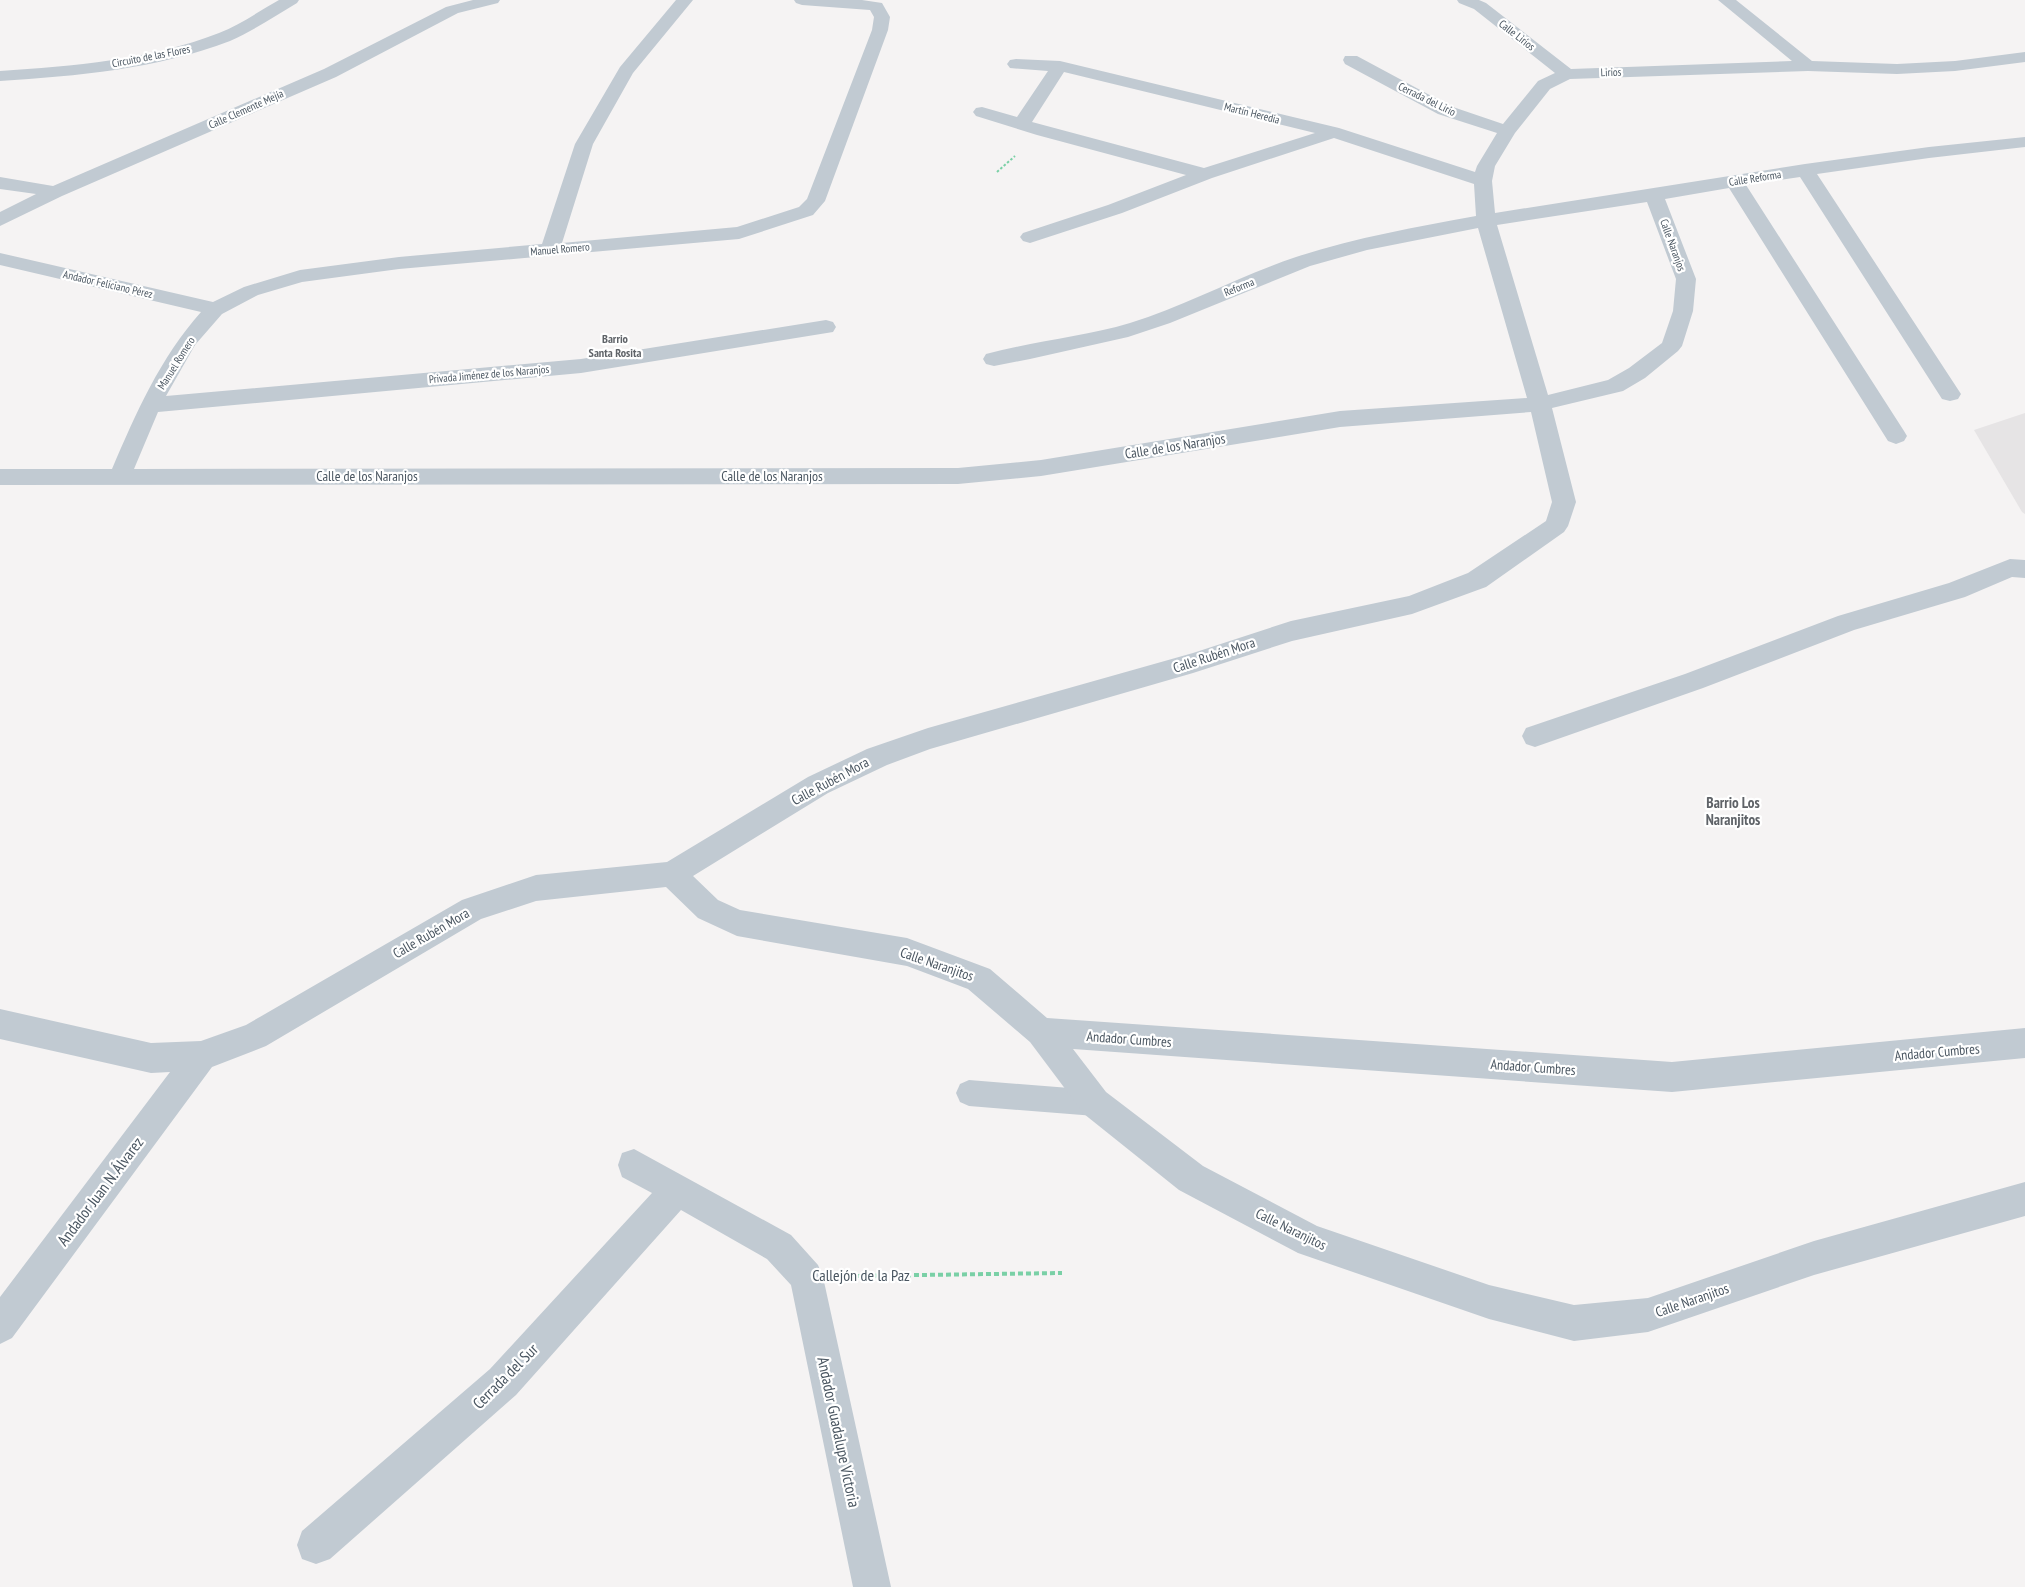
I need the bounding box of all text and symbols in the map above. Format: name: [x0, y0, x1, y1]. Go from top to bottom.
street label: Calle Lirios: [1496, 17, 1538, 54]
street label: Circuito de las Flores: [111, 42, 192, 70]
street label: Lirios: [1600, 65, 1622, 79]
street label: Cerrada del Lirio: [1396, 79, 1458, 119]
street label: Calle Clemente Mejía: [206, 86, 286, 132]
street label: Martín Heredia: [1223, 99, 1281, 127]
street label: Calle Reforma: [1728, 167, 1782, 189]
street label: Calle Naranjos: [1657, 217, 1689, 273]
street label: Manuel Romero: [530, 239, 590, 259]
street label: Andador Feliciano Pérez: [62, 267, 154, 301]
street label: Reforma: [1222, 275, 1256, 299]
district label: Barrio Santa Rosita: [589, 331, 641, 360]
street label: Manuel Romero: [154, 334, 198, 392]
street label: Privada Jiménez de los Naranjos: [428, 362, 550, 386]
street label: Calle de los Naranjos: [1123, 429, 1227, 463]
street label: Calle de los Naranjos: [316, 467, 418, 485]
street label: Calle de los Naranjos: [721, 467, 823, 485]
street label: Calle Rubén Mora: [1171, 633, 1257, 677]
street label: Calle Rubén Mora: [788, 753, 872, 809]
district label: Barrio Los Naranjitos: [1706, 793, 1760, 829]
street label: Calle Rubén Mora: [390, 904, 472, 962]
street label: Calle Naranjitos: [898, 943, 976, 985]
street label: Andador Cumbres: [1086, 1027, 1172, 1051]
street label: Andador Cumbres: [1894, 1039, 1980, 1065]
street label: Andador Cumbres: [1490, 1055, 1576, 1079]
street label: Andador Juan N. Álvarez: [53, 1132, 148, 1249]
street label: Calle Naranjitos: [1253, 1204, 1330, 1254]
street label: Callejón de la Paz: [812, 1265, 910, 1285]
street label: Calle Naranjitos: [1653, 1279, 1731, 1321]
street label: Cerrada del Sur: [468, 1339, 542, 1413]
street label: Andador Guadalupe Victoria: [813, 1355, 865, 1509]

